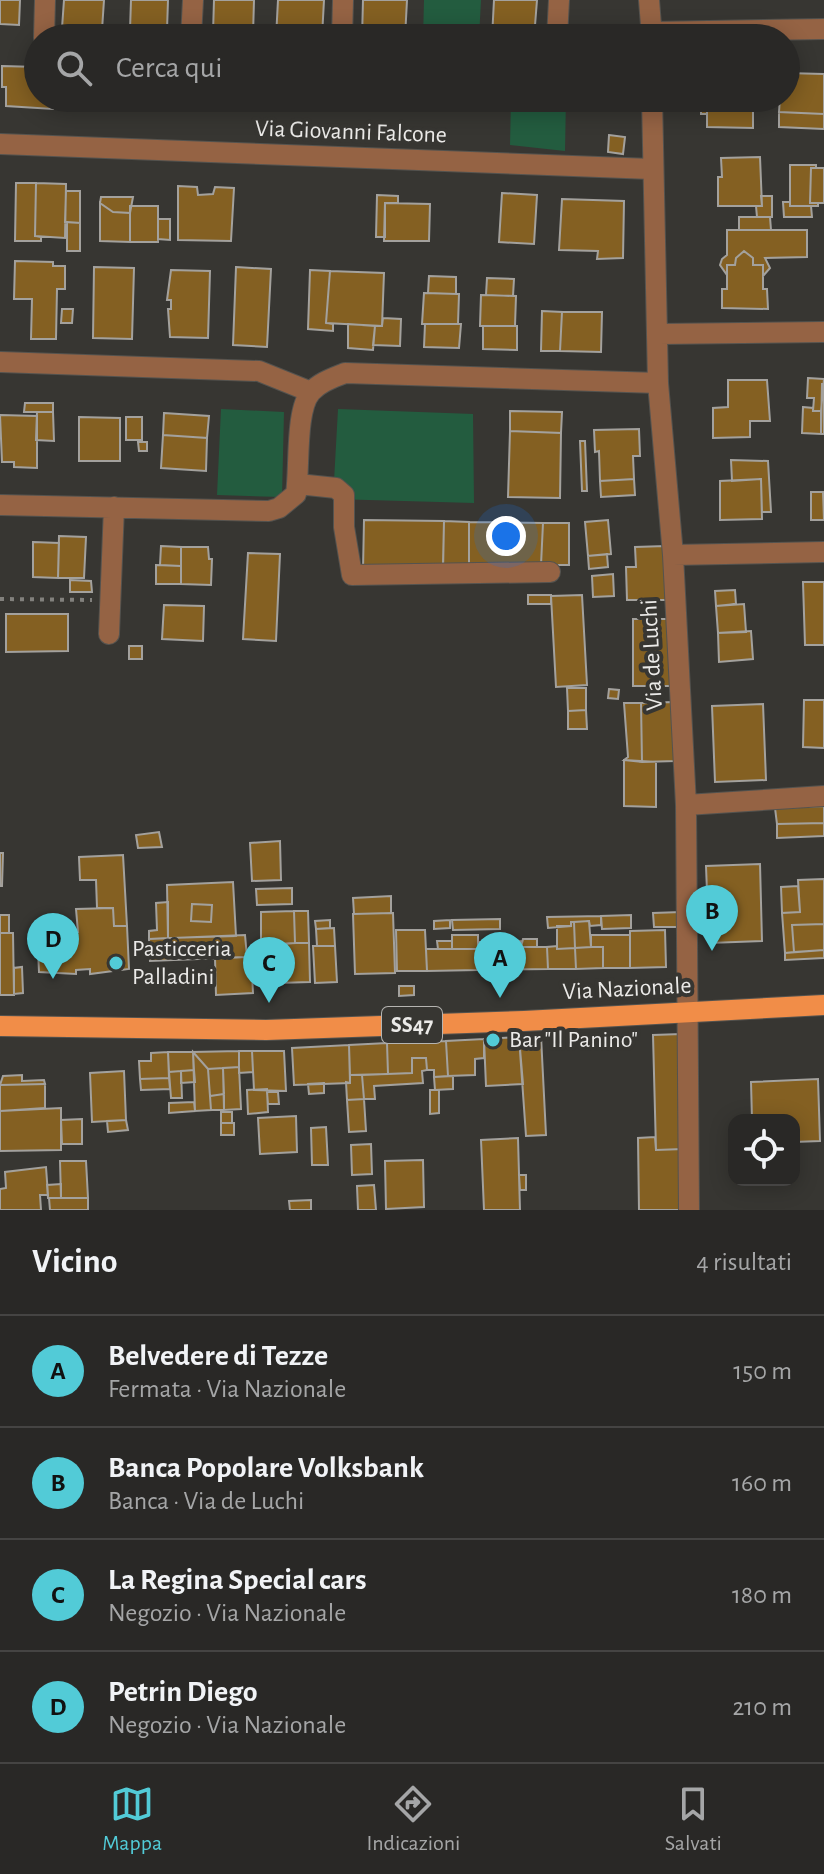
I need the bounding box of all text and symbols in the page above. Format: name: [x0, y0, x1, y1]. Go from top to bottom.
search box: [24, 24, 800, 112]
icon: search: [52, 46, 96, 90]
text: Cerca qui: [116, 53, 222, 83]
street label: Via Giovanni Falcone: [255, 117, 447, 147]
your location: [486, 516, 526, 556]
street label: Via de Luchi: [637, 599, 667, 711]
pin: B: [686, 885, 738, 951]
pin: D: [27, 913, 79, 979]
pin: A: [474, 932, 526, 998]
place label: Pasticceria Palladini: [132, 937, 231, 989]
pin: C: [243, 937, 295, 1003]
marker: Pasticceria Palladini: [107, 954, 125, 972]
street label: Via Nazionale: [562, 974, 692, 1004]
road number: SS47: [382, 1007, 442, 1043]
place label: Bar "Il Panino": [509, 1028, 638, 1052]
marker: Bar "Il Panino": [484, 1031, 502, 1049]
map controls: [728, 1114, 800, 1186]
button: locate: [728, 1114, 800, 1186]
text: Vicino: [32, 1245, 118, 1279]
text: 4 risultati: [696, 1249, 792, 1275]
text: Belvedere di Tezze: [108, 1341, 328, 1371]
text: A: [50, 1358, 66, 1384]
text: 150 m: [733, 1358, 792, 1384]
text: Fermata · Via Nazionale: [108, 1376, 346, 1402]
text: Banca Popolare Volksbank: [108, 1453, 424, 1483]
text: B: [50, 1470, 66, 1496]
text: 160 m: [732, 1470, 792, 1496]
text: Banca · Via de Luchi: [108, 1488, 304, 1514]
text: La Regina Special cars: [108, 1565, 367, 1595]
text: C: [51, 1582, 65, 1608]
text: 180 m: [732, 1582, 792, 1608]
text: Negozio · Via Nazionale: [108, 1600, 346, 1626]
text: Petrin Diego: [108, 1677, 258, 1707]
text: D: [49, 1694, 67, 1720]
text: 210 m: [732, 1694, 792, 1720]
text: Negozio · Via Nazionale: [108, 1712, 346, 1738]
tab: Mappa: [102, 1782, 162, 1856]
tab: Indicazioni: [367, 1782, 460, 1856]
tab: Salvati: [665, 1782, 722, 1856]

